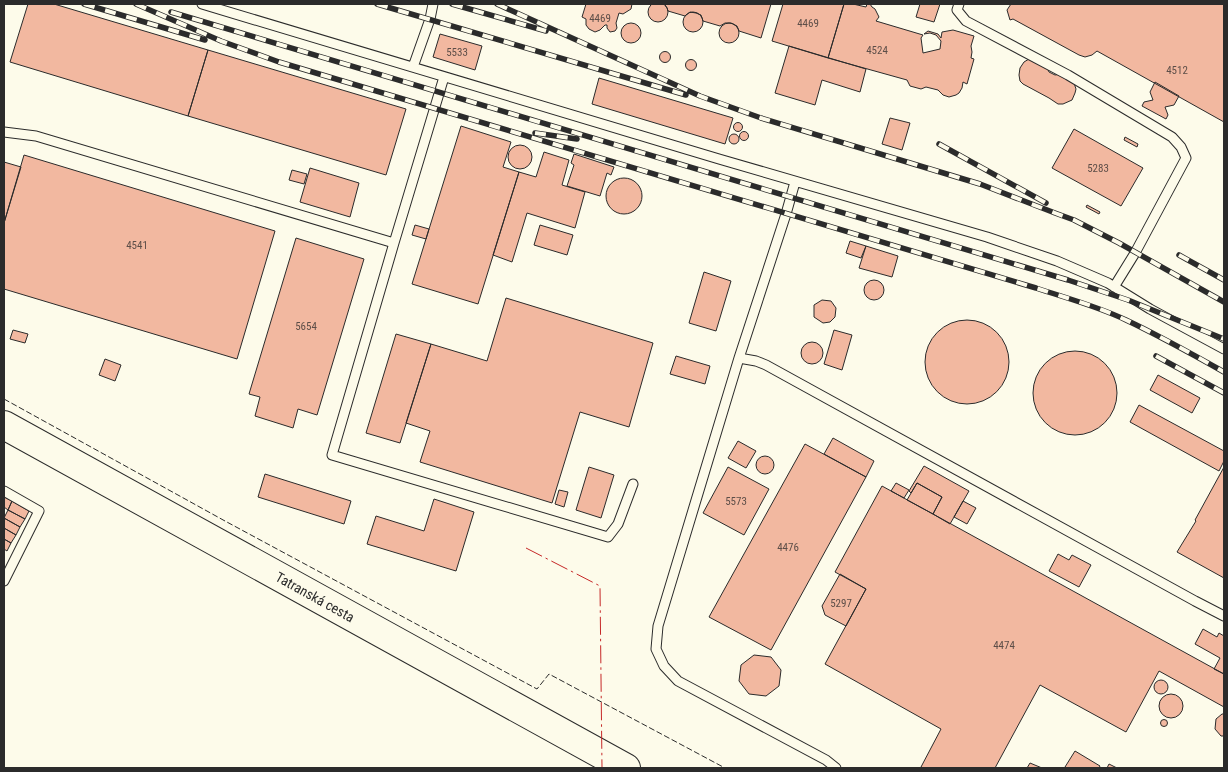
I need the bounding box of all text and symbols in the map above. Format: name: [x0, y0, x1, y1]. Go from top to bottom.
house number: 4469: [589, 12, 611, 25]
house number: 4469: [797, 17, 819, 30]
house number: 4524: [866, 44, 888, 57]
house number: 5533: [446, 46, 468, 59]
house number: 4512: [1166, 64, 1188, 77]
house number: 5283: [1087, 162, 1109, 175]
house number: 4541: [126, 239, 148, 252]
house number: 5654: [295, 320, 317, 333]
house number: 5573: [725, 495, 747, 508]
house number: 4476: [777, 541, 799, 554]
street label: Tatranská cesta: [273, 569, 357, 625]
house number: 5297: [830, 597, 852, 610]
house number: 4474: [993, 639, 1015, 652]

